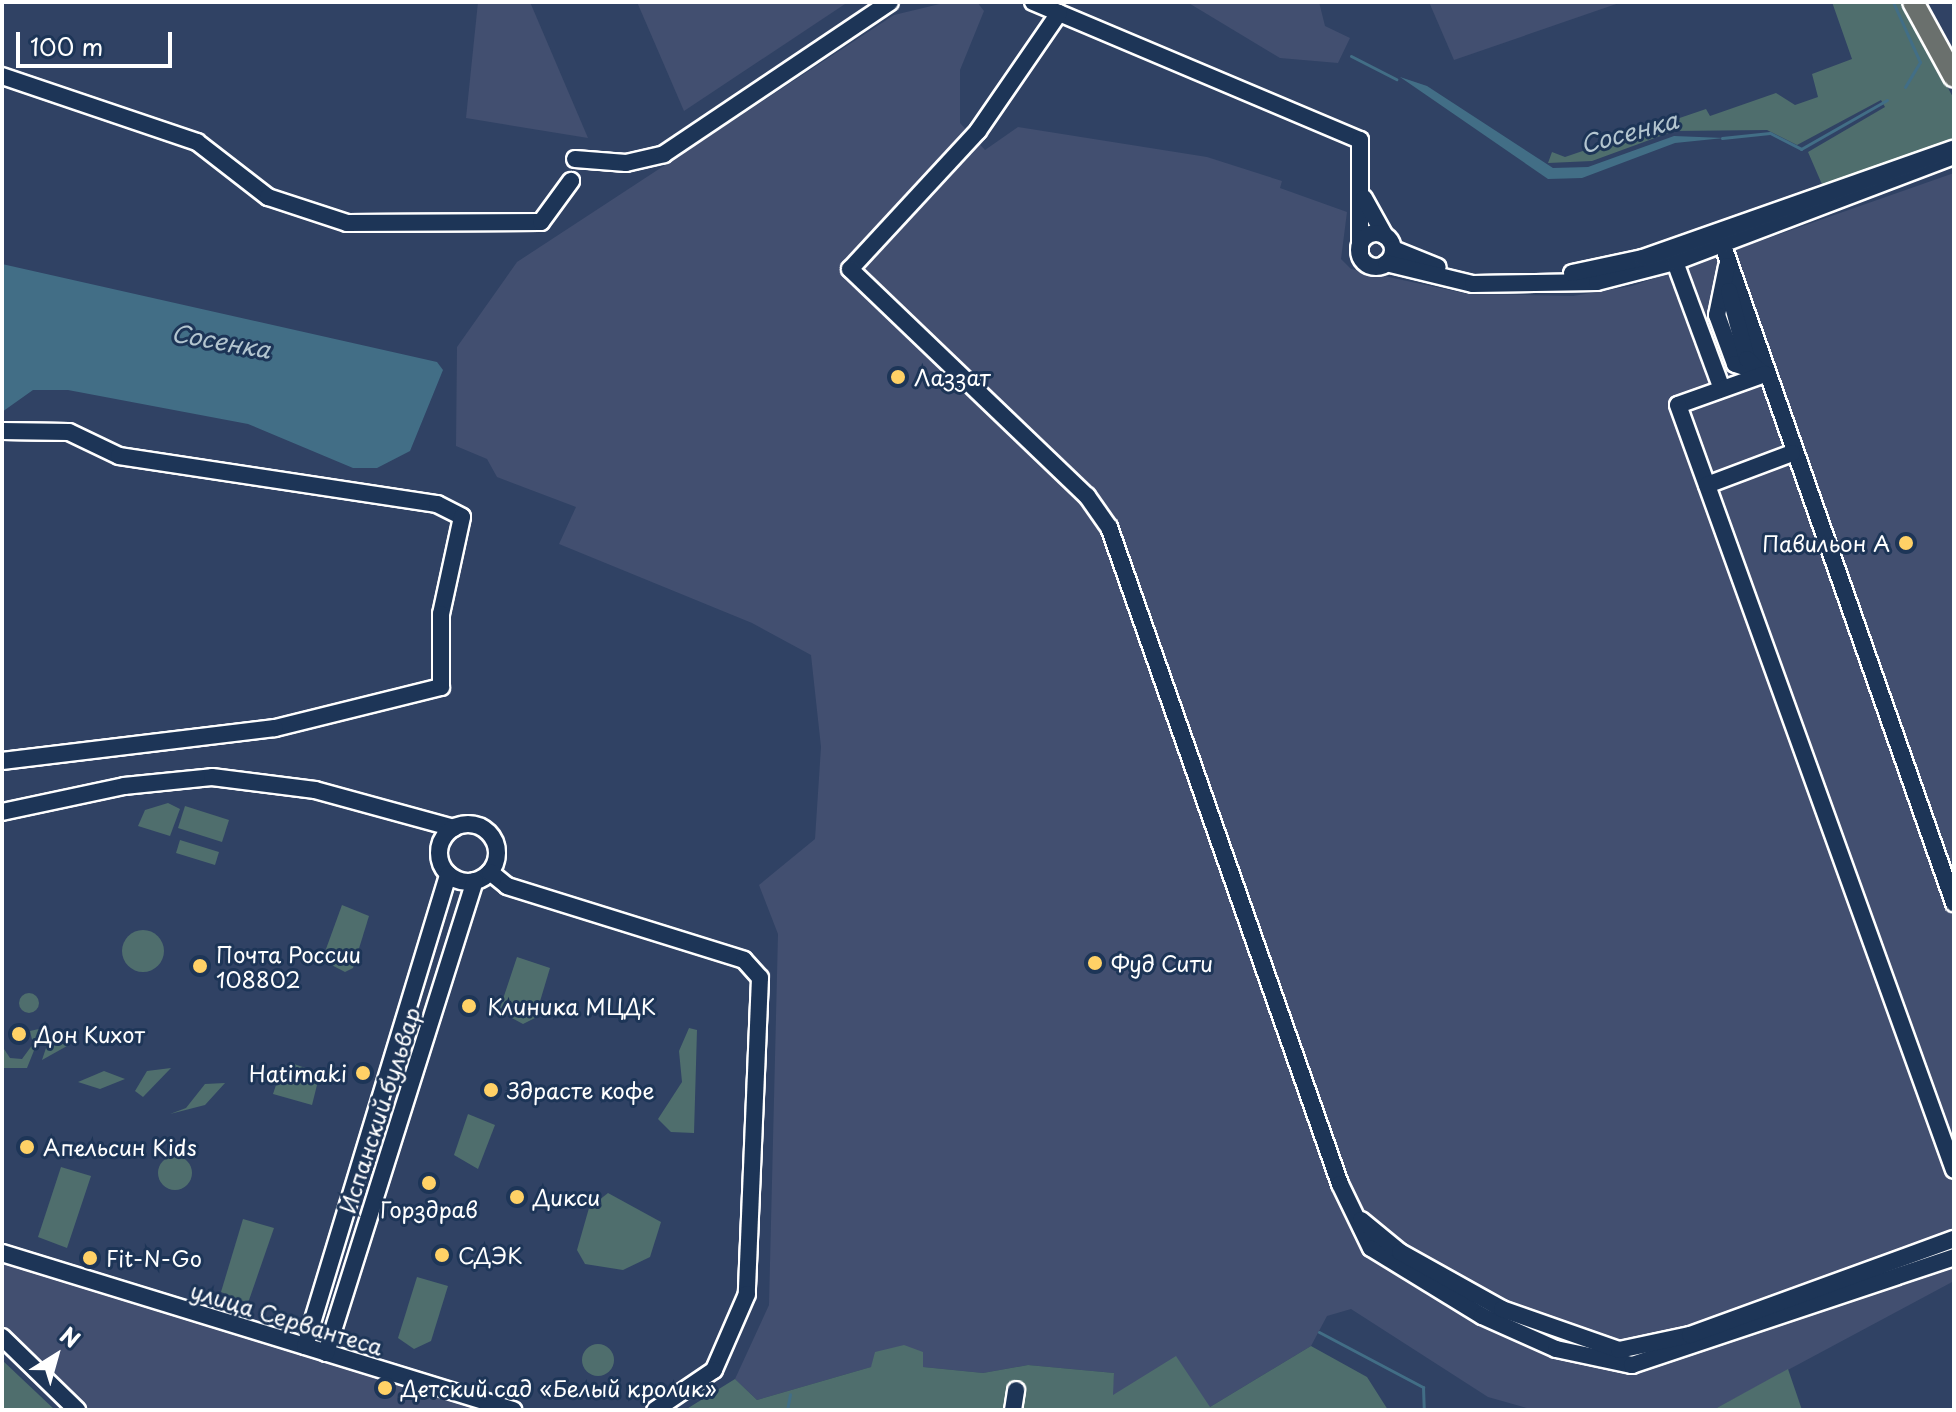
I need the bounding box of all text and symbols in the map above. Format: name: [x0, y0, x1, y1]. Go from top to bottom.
scale bar: [20, 16, 176, 66]
text: 100 m: [30, 28, 103, 64]
water label: Сосенка: [1577, 105, 1681, 159]
water label: Сосенка: [169, 318, 273, 364]
place label: Лаззат: [914, 364, 990, 390]
marker: Лаззат: [889, 368, 907, 386]
place label: Павильон А: [1763, 530, 1890, 556]
marker: Павильон А: [1897, 534, 1915, 552]
place label: Почта России 108802: [216, 940, 362, 992]
place label: Фуд Сити: [1111, 950, 1215, 976]
marker: Фуд Сити: [1086, 954, 1104, 972]
marker: Почта России 108802: [191, 957, 209, 975]
place label: Клиника МЦДК: [487, 993, 657, 1019]
marker: Клиника МЦДК: [458, 995, 480, 1017]
street label: Испанский бульвар: [333, 1004, 425, 1216]
place label: Дон Кихот: [35, 1021, 146, 1047]
marker: Дон Кихот: [10, 1025, 28, 1043]
place label: Hatimaki: [249, 1060, 347, 1086]
marker: Hatimaki: [354, 1064, 372, 1082]
place label: Здрасте кофе: [507, 1077, 655, 1103]
marker: Здрасте кофе: [482, 1081, 500, 1099]
place label: Апельсин Kids: [43, 1134, 197, 1160]
marker: Апельсин Kids: [18, 1138, 36, 1156]
marker: Горздрав: [420, 1174, 438, 1192]
place label: Дикси: [533, 1184, 600, 1210]
marker: Дикси: [508, 1188, 526, 1206]
place label: Горздрав: [380, 1196, 478, 1222]
place label: СДЭК: [458, 1242, 523, 1268]
place label: Fit-N-Go: [106, 1245, 202, 1271]
marker: СДЭК: [433, 1246, 451, 1264]
marker: Fit-N-Go: [81, 1249, 99, 1267]
street label: улица Сервантеса: [187, 1276, 387, 1360]
north arrow: [16, 1316, 96, 1396]
text: N: [54, 1318, 88, 1355]
place label: Детский сад «Белый кролик»: [401, 1375, 718, 1401]
marker: Детский сад «Белый кролик»: [376, 1379, 394, 1397]

